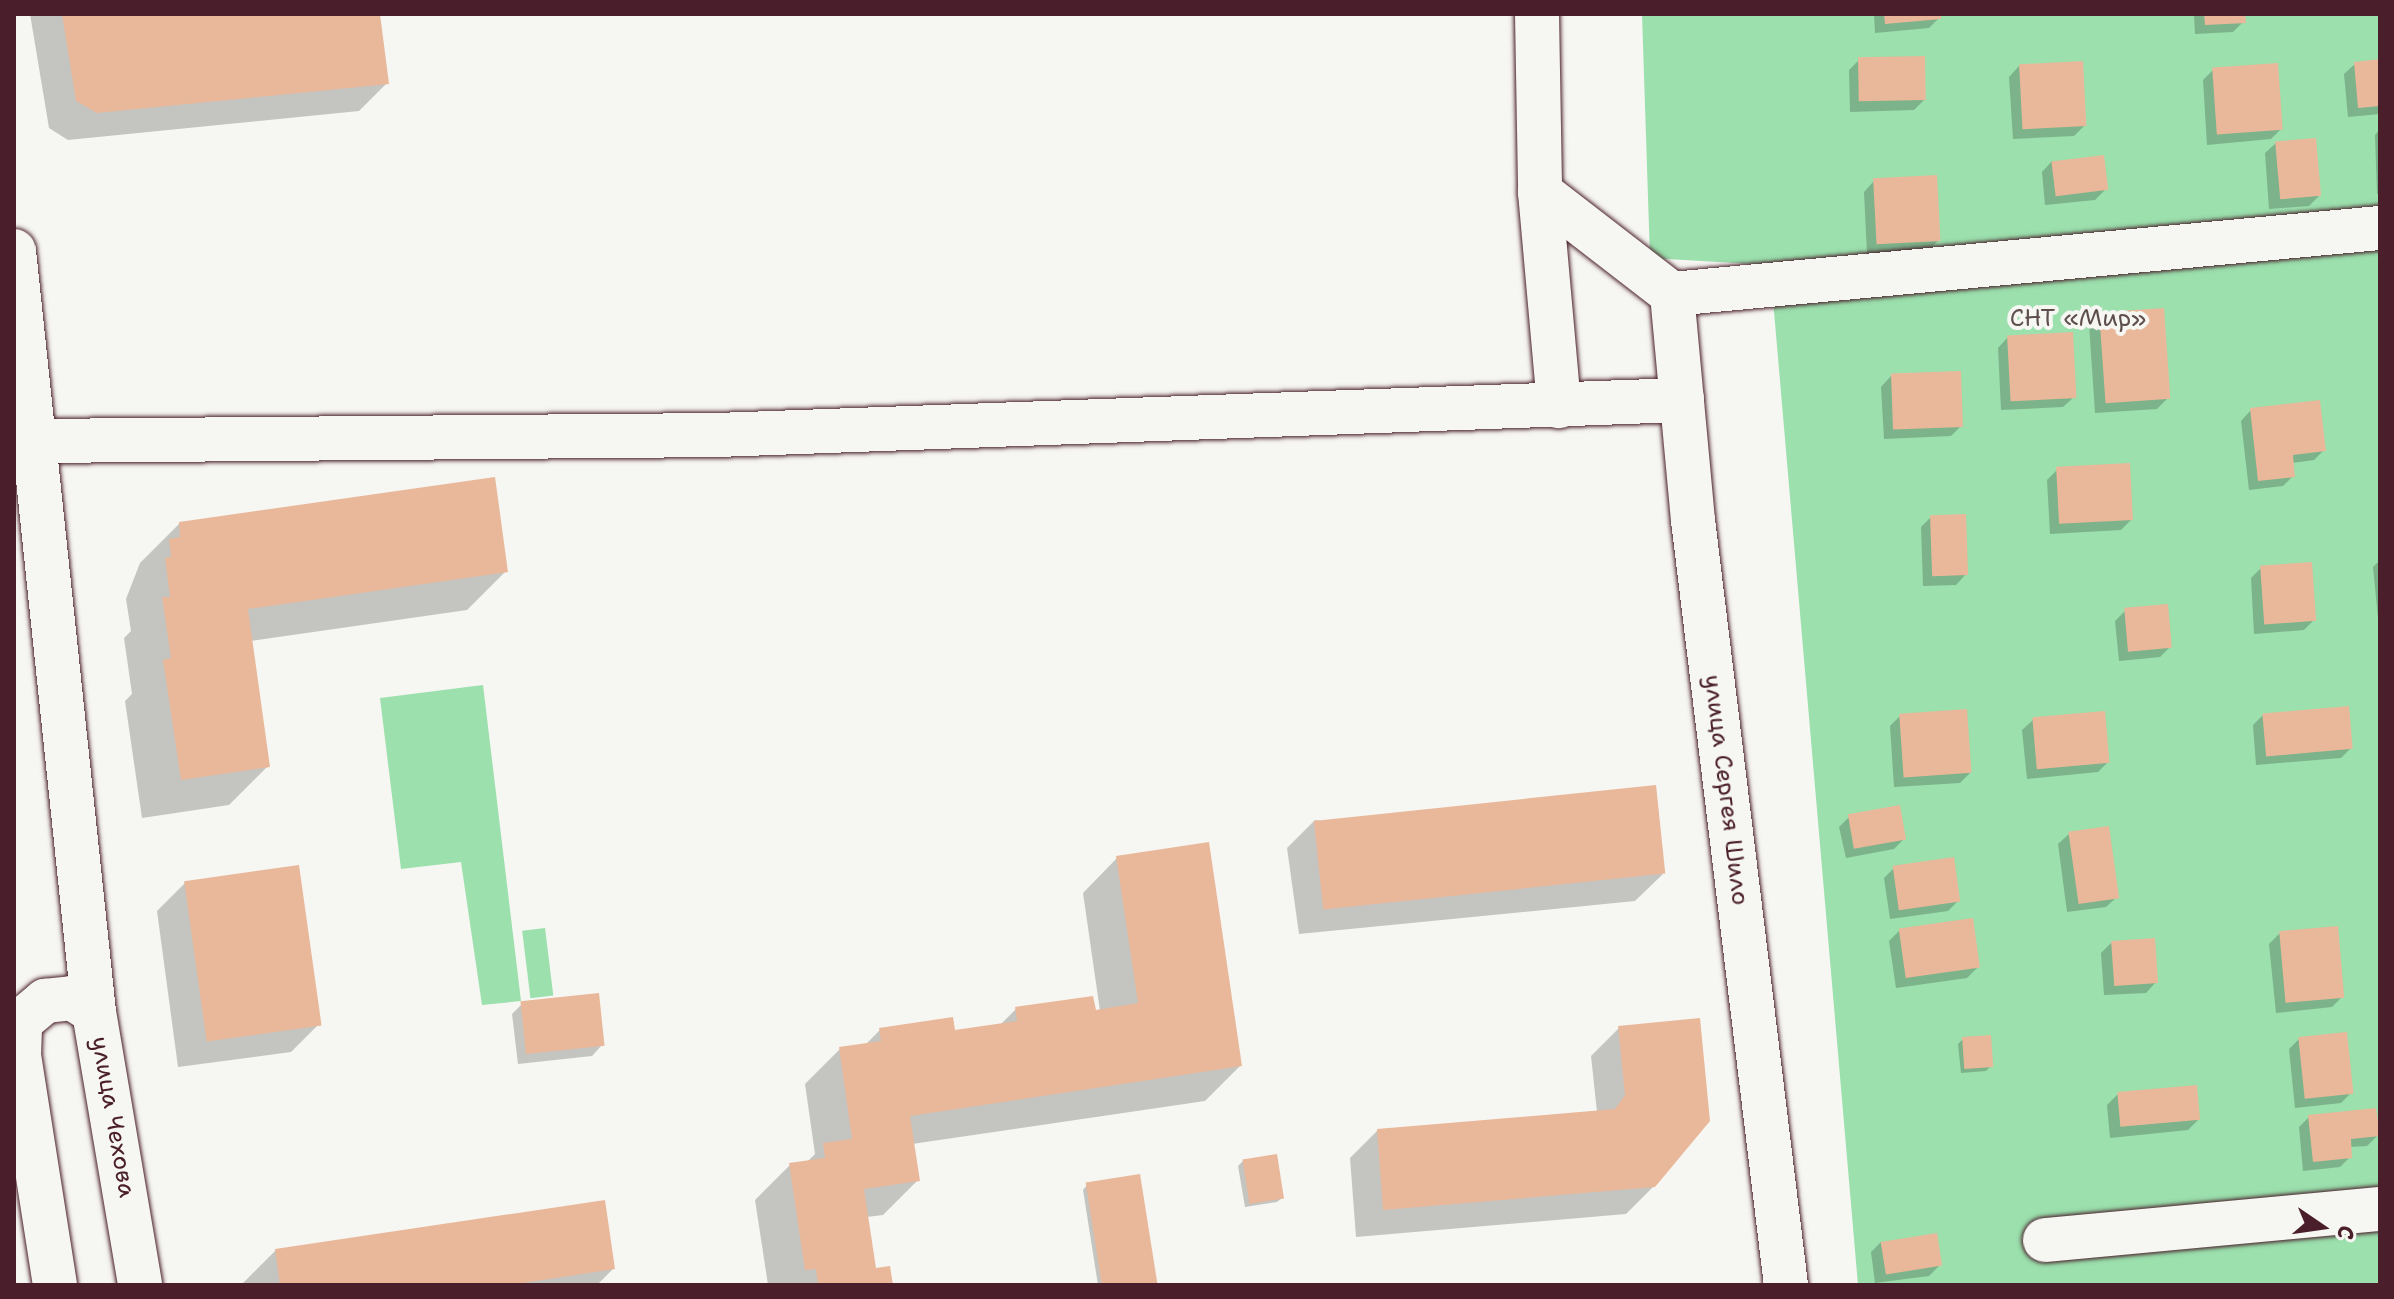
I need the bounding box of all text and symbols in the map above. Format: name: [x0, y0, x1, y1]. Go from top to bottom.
park label: СНТ «Мир»: [2010, 305, 2146, 333]
street label: улица Сергея Шило: [1698, 673, 1754, 907]
street label: улица Чехова: [85, 1034, 141, 1200]
north arrow: [2282, 1187, 2362, 1267]
text: С: [2330, 1223, 2362, 1242]

